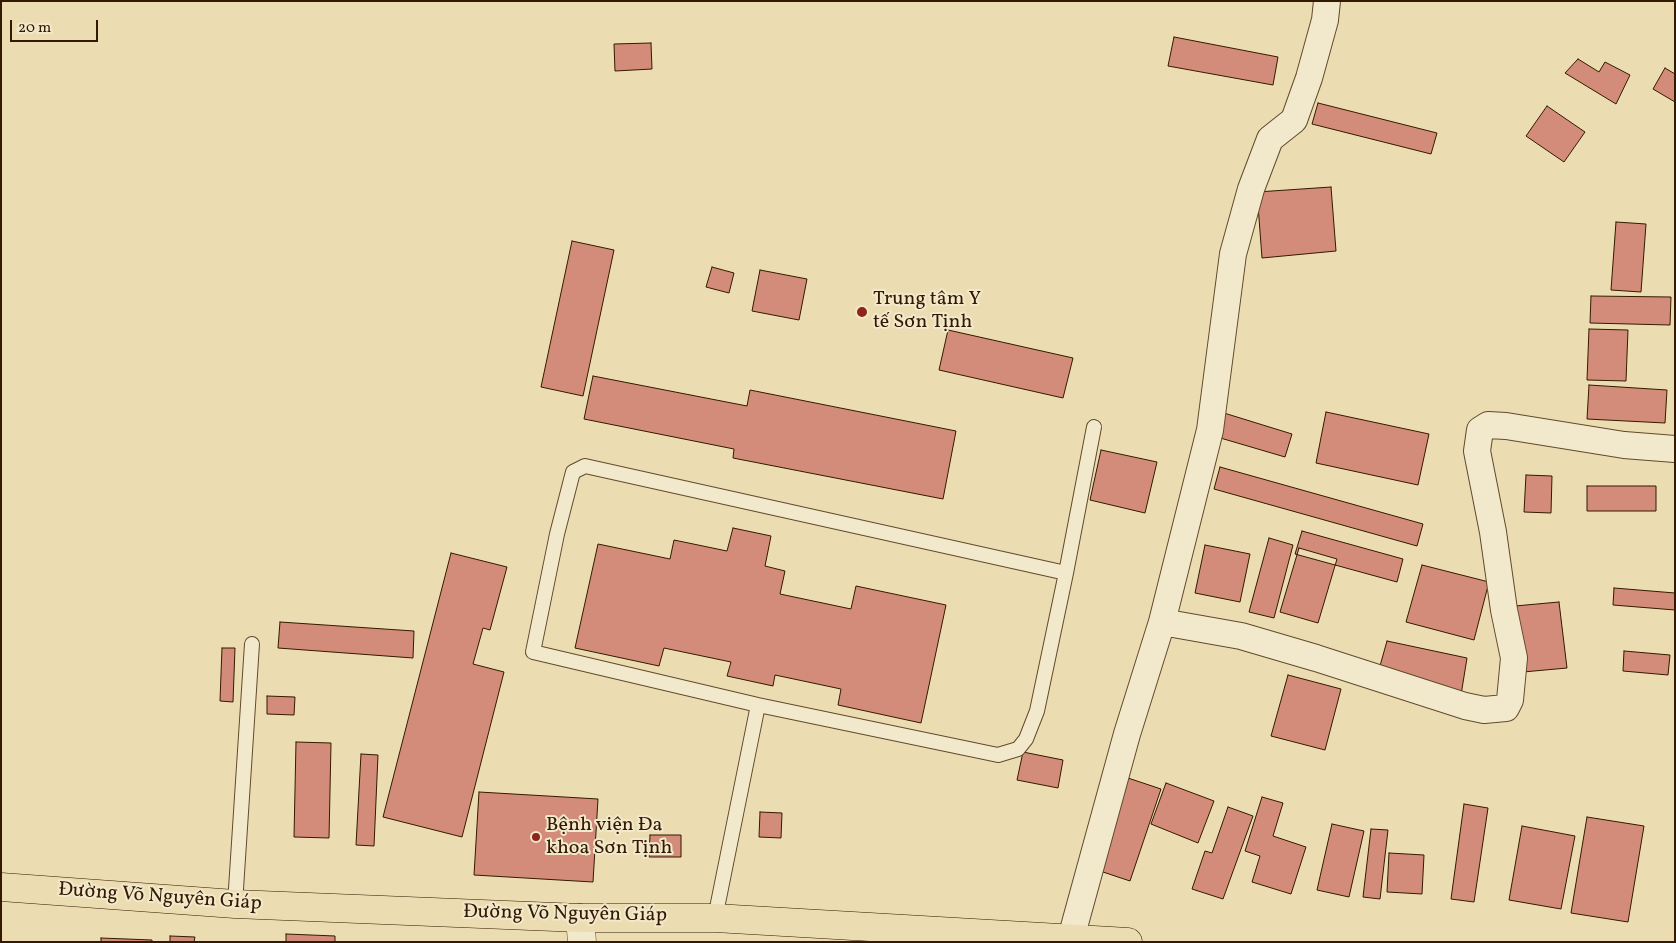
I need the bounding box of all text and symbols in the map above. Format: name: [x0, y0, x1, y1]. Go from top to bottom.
scale bar: [12, 10, 100, 42]
text: 20 m: [18, 18, 51, 39]
place label: Trung tâm Y tế Sơn Tịnh: [873, 288, 981, 335]
marker: Trung tâm Y tế Sơn Tịnh: [855, 305, 869, 319]
place label: Bệnh viện Đa khoa Sơn Tịnh: [546, 814, 672, 861]
marker: Bệnh viện Đa khoa Sơn Tịnh: [530, 831, 542, 843]
street label: Đường Võ Nguyên Giáp: [57, 879, 263, 917]
street label: Đường Võ Nguyên Giáp: [463, 901, 667, 929]

